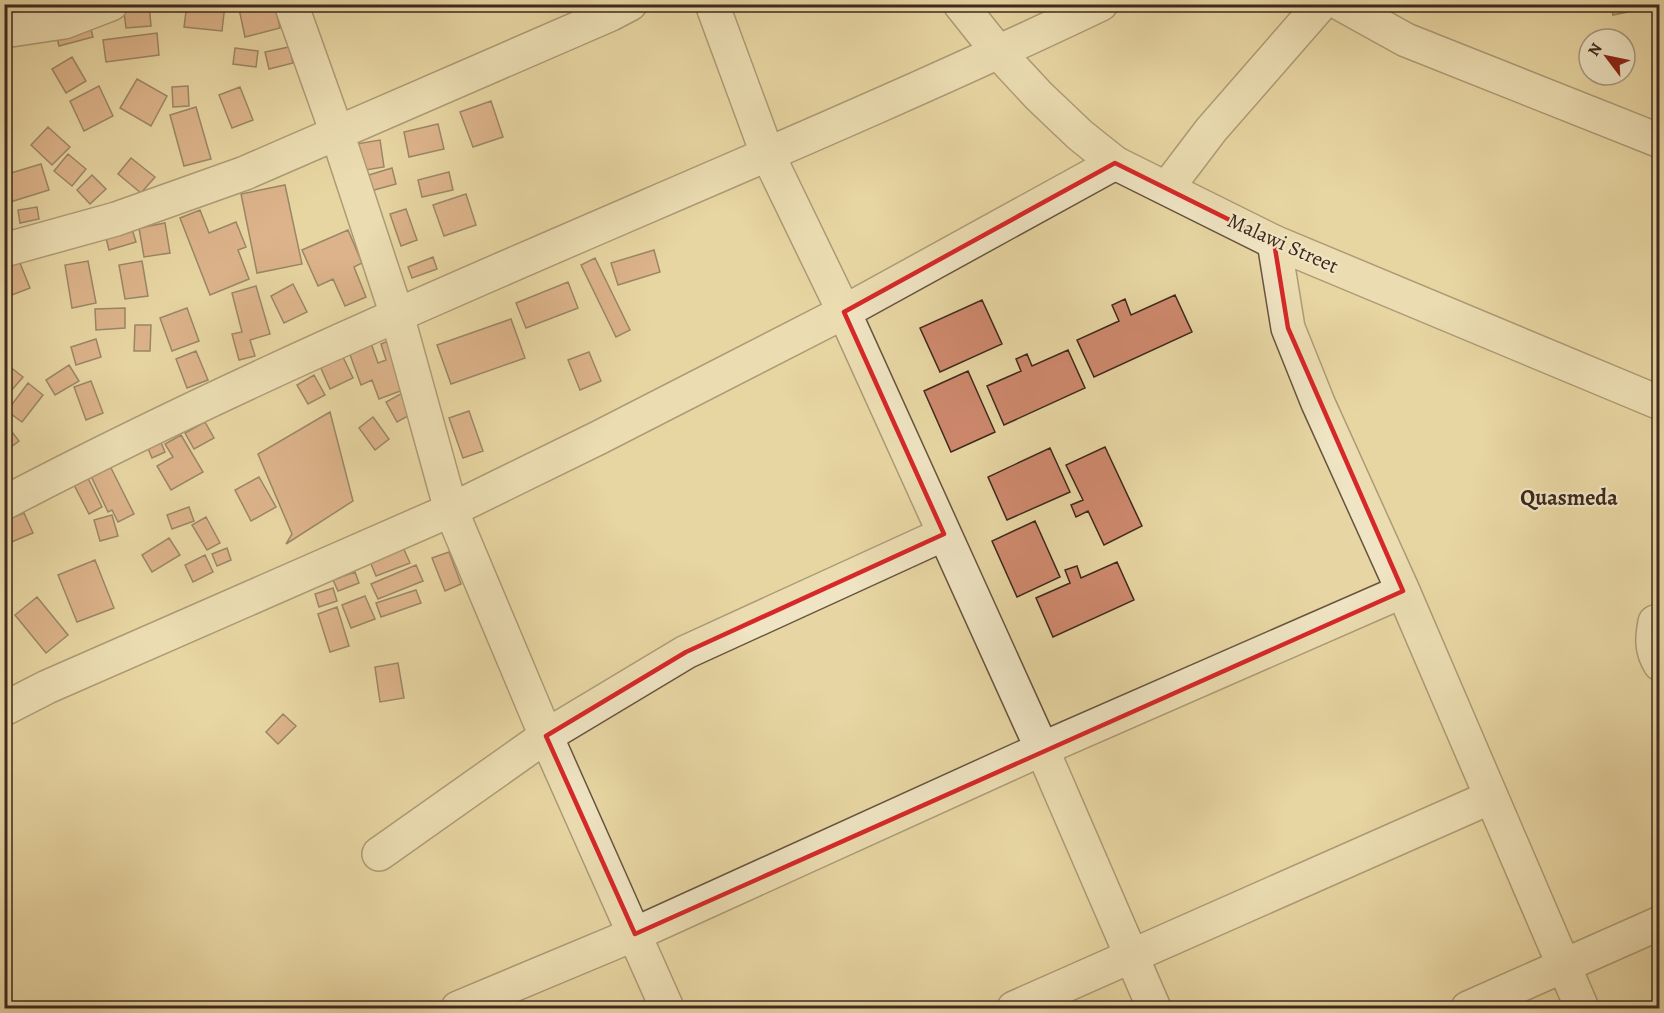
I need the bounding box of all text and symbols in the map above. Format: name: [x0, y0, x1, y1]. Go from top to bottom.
north arrow: [1577, 27, 1637, 87]
text: N: [1583, 39, 1608, 60]
street label: Malawi Street: [1223, 206, 1343, 280]
district label: Quasmeda: [1520, 483, 1618, 513]

